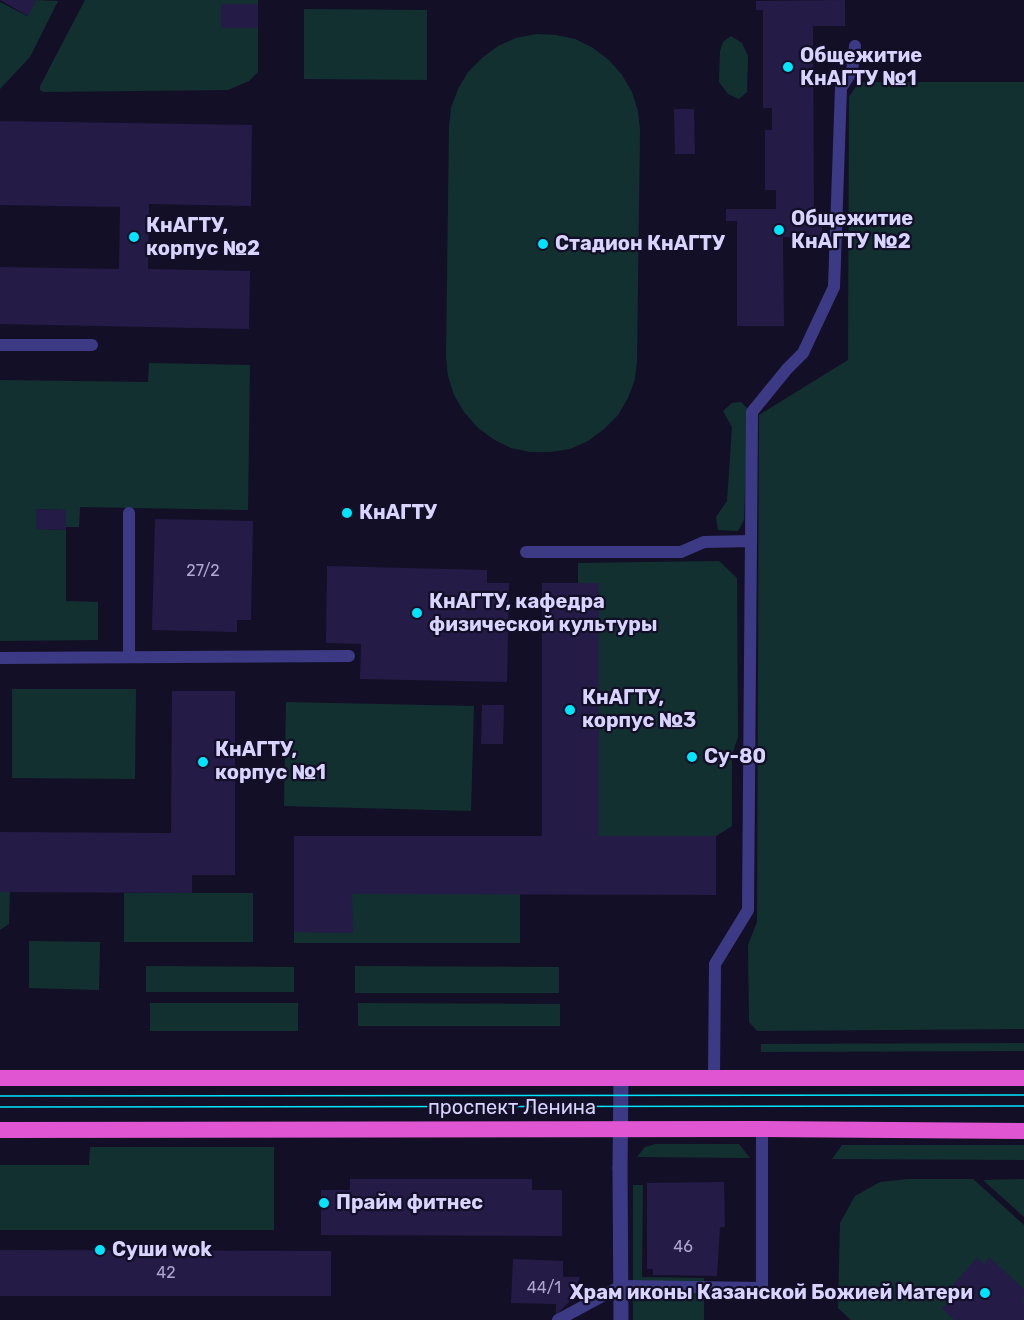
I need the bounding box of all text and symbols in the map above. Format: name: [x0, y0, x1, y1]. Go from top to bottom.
place label: Общежитие КнАГТУ №1: [800, 44, 922, 91]
marker: Общежитие КнАГТУ №1: [781, 60, 795, 74]
place label: Общежитие КнАГТУ №2: [791, 207, 913, 254]
place label: КнАГТУ, корпус №2: [146, 214, 260, 261]
marker: Общежитие КнАГТУ №2: [772, 223, 786, 237]
marker: КнАГТУ, корпус №2: [127, 230, 141, 244]
place label: Стадион КнАГТУ: [555, 232, 725, 256]
marker: Стадион КнАГТУ: [536, 237, 550, 251]
place label: КнАГТУ: [359, 501, 437, 525]
marker: КнАГТУ: [340, 506, 354, 520]
house number: 27/2: [186, 561, 220, 581]
place label: КнАГТУ, кафедра физической культуры: [429, 590, 657, 637]
marker: КнАГТУ, кафедра физической культуры: [410, 606, 424, 620]
place label: КнАГТУ, корпус №3: [582, 686, 696, 733]
marker: КнАГТУ, корпус №3: [563, 703, 577, 717]
place label: КнАГТУ, корпус №1: [215, 738, 326, 785]
place label: Су-80: [704, 745, 766, 769]
marker: Су-80: [685, 750, 699, 764]
marker: КнАГТУ, корпус №1: [196, 755, 210, 769]
street label: проспект Ленина: [428, 1096, 596, 1120]
place label: Прайм фитнес: [336, 1191, 483, 1215]
marker: Прайм фитнес: [317, 1196, 331, 1210]
house number: 46: [673, 1237, 693, 1257]
place label: Суши wok: [112, 1238, 212, 1262]
marker: Суши wok: [93, 1243, 107, 1257]
house number: 42: [156, 1263, 176, 1283]
house number: 44/1: [527, 1278, 561, 1298]
place label: Храм иконы Казанской Божией Матери: [570, 1281, 973, 1305]
marker: Храм иконы Казанской Божией Матери: [978, 1286, 992, 1300]

